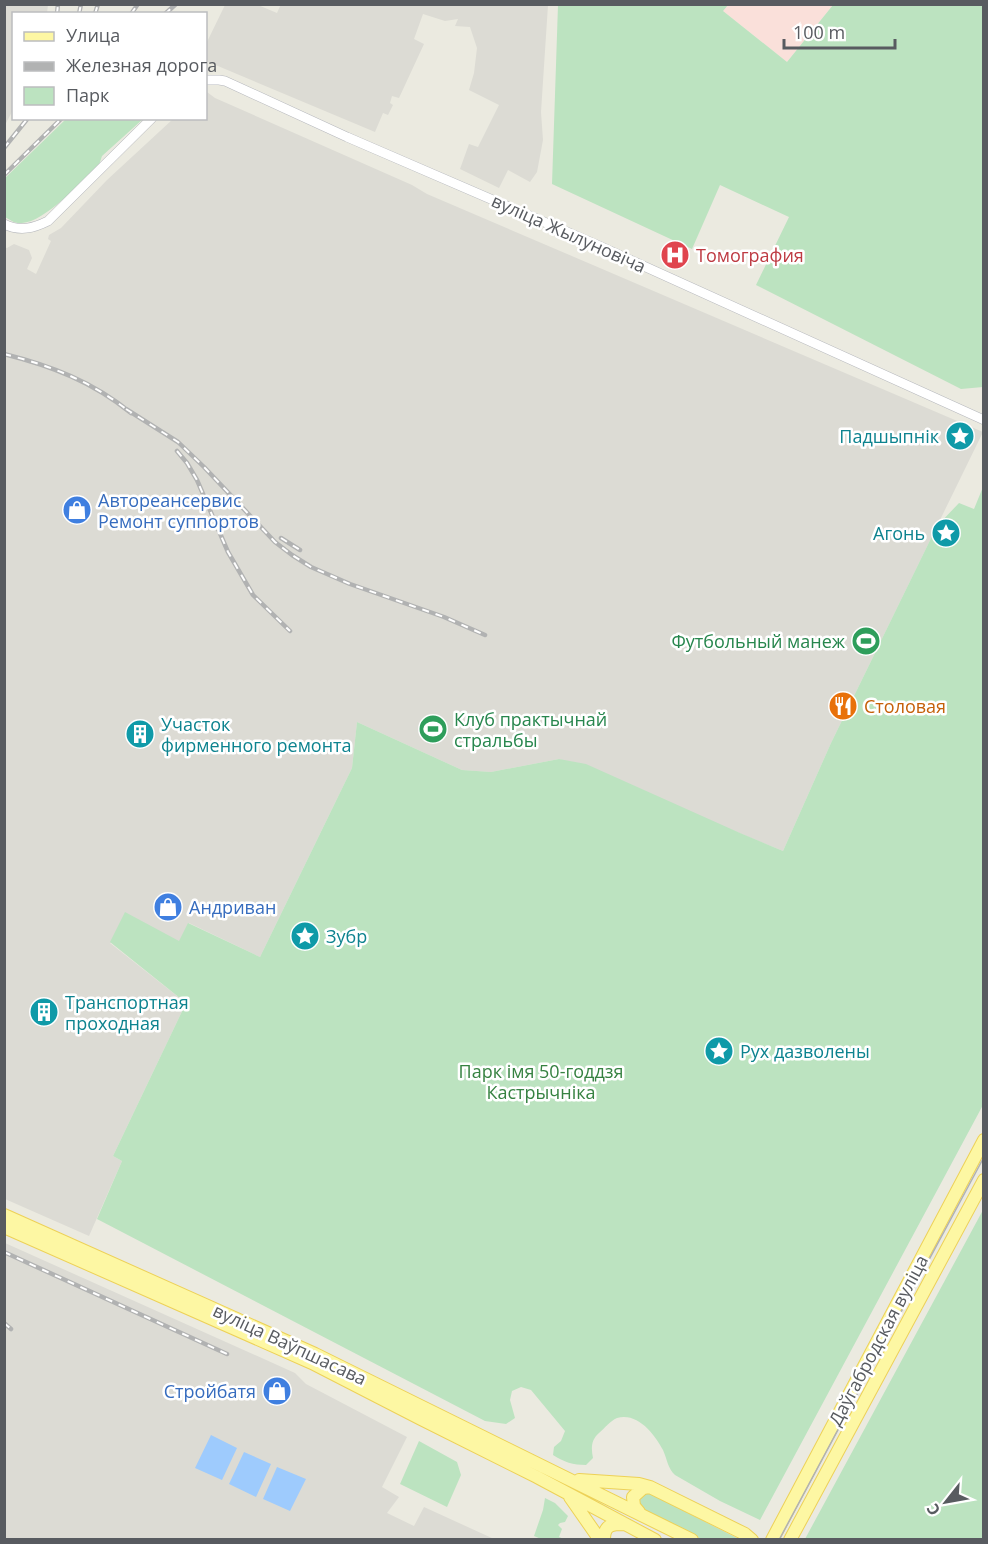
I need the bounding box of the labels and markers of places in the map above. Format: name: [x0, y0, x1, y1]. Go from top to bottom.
hospital icon: Томография: [659, 239, 691, 271]
place label: Томография: [696, 243, 804, 267]
place icon: Падшыпнік: [944, 420, 976, 452]
place label: Падшыпнік: [839, 424, 940, 448]
place label: Автореансервис Ремонт суппортов: [98, 488, 259, 533]
shop icon: Автореансервис Ремонт суппортов: [61, 494, 93, 526]
place icon: Агонь: [930, 517, 962, 549]
place label: Агонь: [873, 521, 925, 545]
sports icon: Футбольный манеж: [850, 625, 882, 657]
place label: Футбольный манеж: [671, 629, 846, 653]
restaurant icon: Столовая: [827, 690, 859, 722]
place label: Столовая: [864, 694, 946, 718]
place label: Клуб практычнай стральбы: [454, 707, 607, 752]
place label: Участок фирменного ремонта: [161, 712, 352, 757]
sports icon: Клуб практычнай стральбы: [417, 713, 449, 745]
building icon: Участок фирменного ремонта: [124, 718, 156, 750]
shop icon: Андриван: [152, 891, 184, 923]
place label: Андриван: [189, 895, 276, 919]
place icon: Зубр: [289, 920, 321, 952]
place label: Зубр: [326, 924, 367, 948]
place label: Транспортная проходная: [65, 990, 189, 1035]
building icon: Транспортная проходная: [28, 996, 60, 1028]
place icon: Рух дазволены: [703, 1035, 735, 1067]
place label: Рух дазволены: [740, 1039, 870, 1063]
shop icon: Стройбатя: [261, 1375, 293, 1407]
place label: Стройбатя: [164, 1379, 256, 1403]

